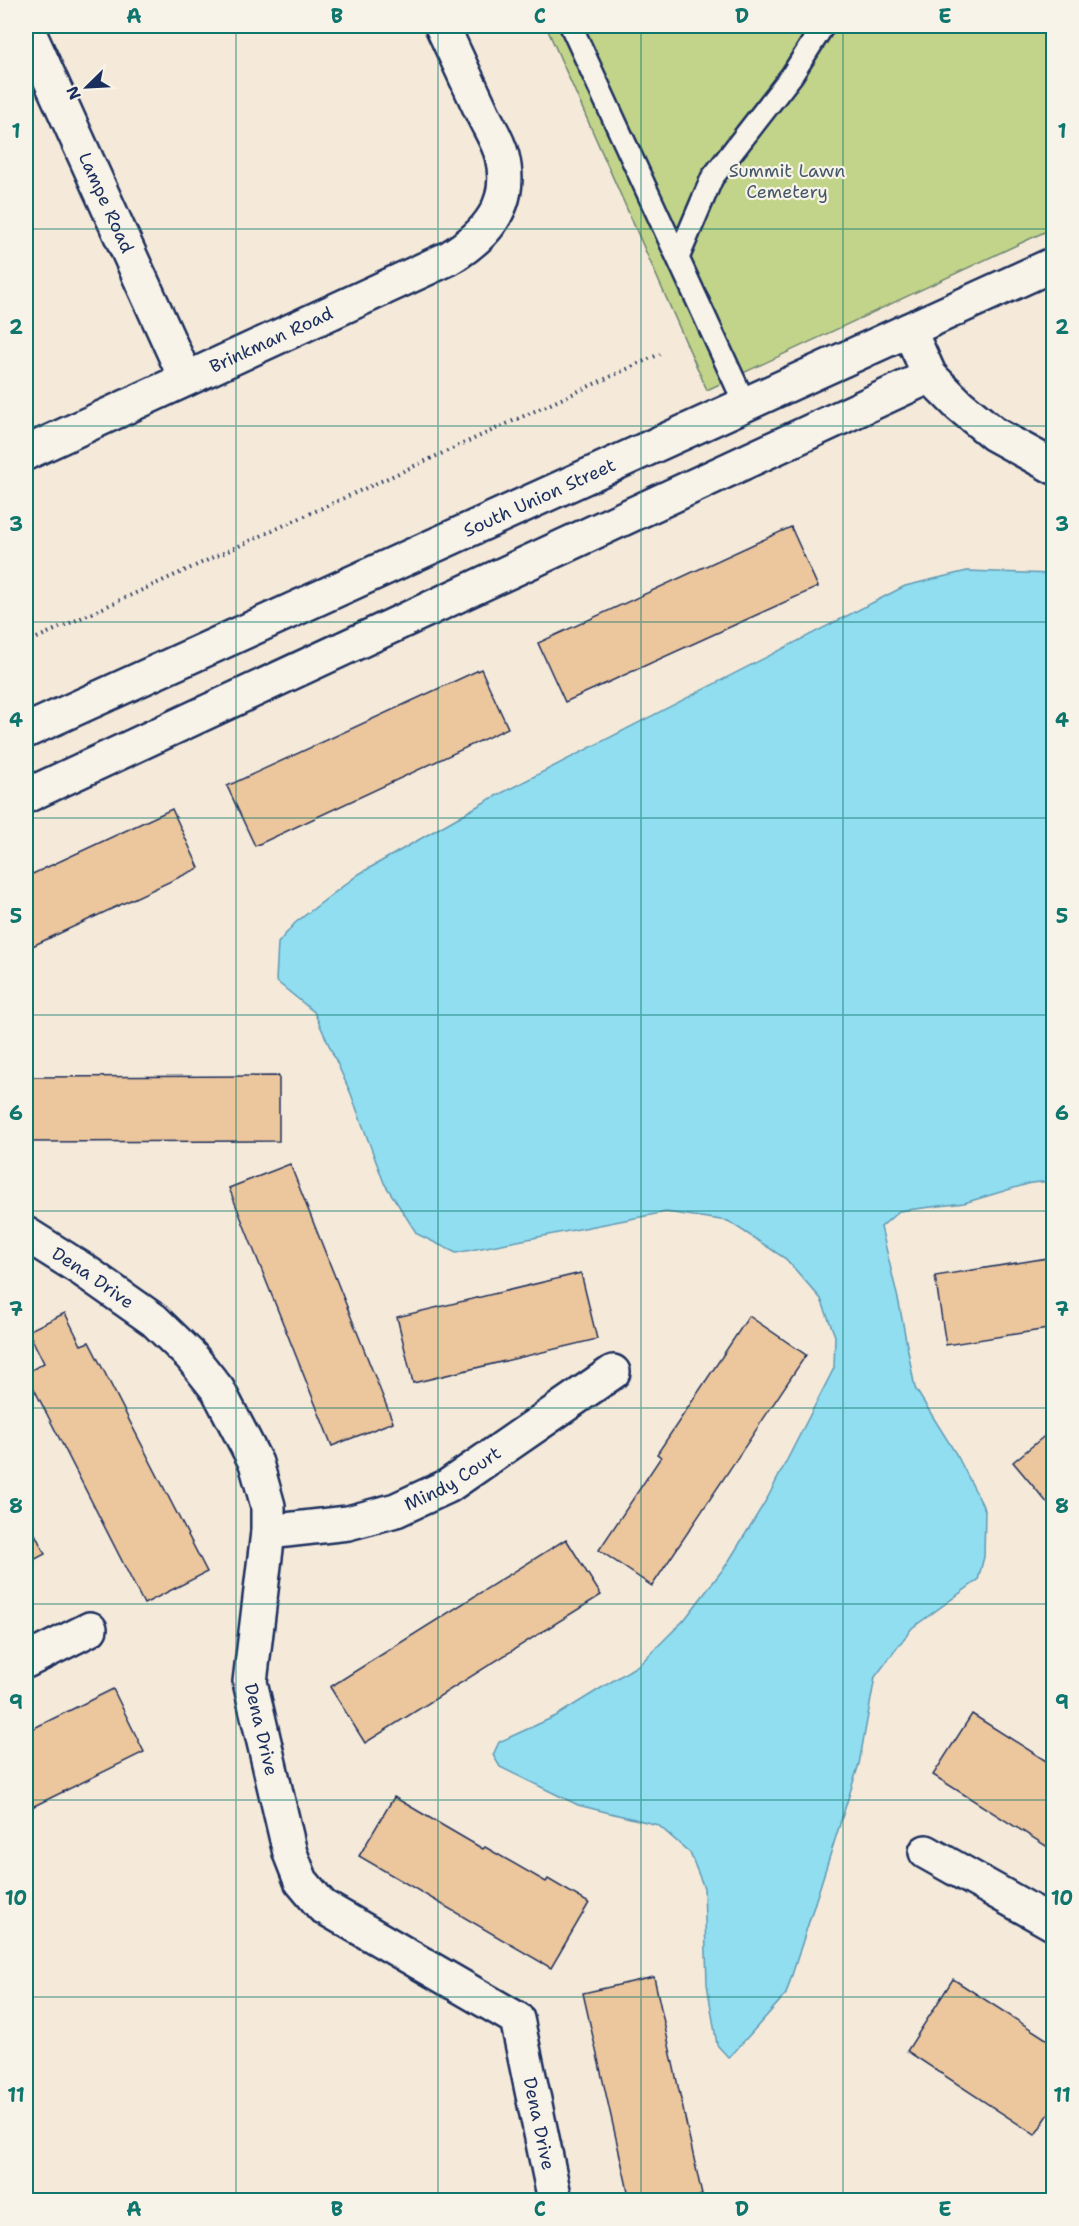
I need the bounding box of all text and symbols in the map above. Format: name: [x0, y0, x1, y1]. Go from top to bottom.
text: A: [126, 3, 142, 29]
text: B: [331, 3, 343, 29]
text: C: [534, 3, 546, 29]
text: D: [735, 3, 749, 29]
text: E: [938, 3, 952, 29]
north arrow: [57, 57, 117, 117]
text: N: [62, 83, 86, 103]
text: 1: [11, 118, 21, 144]
text: 1: [1057, 118, 1067, 144]
street label: Lampe Road: [73, 149, 139, 257]
park label: Summit Lawn Cemetery: [729, 159, 845, 204]
street label: Brinkman Road: [206, 301, 337, 379]
text: 2: [9, 314, 23, 340]
text: 2: [1055, 314, 1069, 340]
street label: South Union Street: [460, 453, 619, 543]
text: 3: [9, 511, 23, 537]
text: 3: [1055, 511, 1069, 537]
text: 4: [9, 707, 23, 733]
text: 4: [1055, 707, 1069, 733]
text: 5: [10, 903, 22, 929]
text: 5: [1056, 903, 1068, 929]
text: 6: [9, 1100, 23, 1126]
text: 6: [1055, 1100, 1069, 1126]
street label: Dena Drive: [47, 1241, 139, 1314]
text: 7: [9, 1296, 23, 1322]
text: 7: [1055, 1296, 1069, 1322]
street label: Mindy Court: [401, 1441, 506, 1516]
text: 8: [9, 1493, 23, 1519]
text: 8: [1055, 1493, 1069, 1519]
street label: Dena Drive: [239, 1681, 284, 1778]
text: 9: [9, 1689, 23, 1715]
text: 9: [1055, 1689, 1069, 1715]
text: 10: [5, 1885, 27, 1911]
text: 10: [1051, 1885, 1073, 1911]
street label: Dena Drive: [518, 2075, 560, 2172]
text: 11: [7, 2082, 25, 2108]
text: 11: [1053, 2082, 1071, 2108]
text: A: [126, 2196, 142, 2222]
text: B: [331, 2196, 343, 2222]
text: C: [534, 2196, 546, 2222]
text: D: [735, 2196, 749, 2222]
text: E: [938, 2196, 952, 2222]

